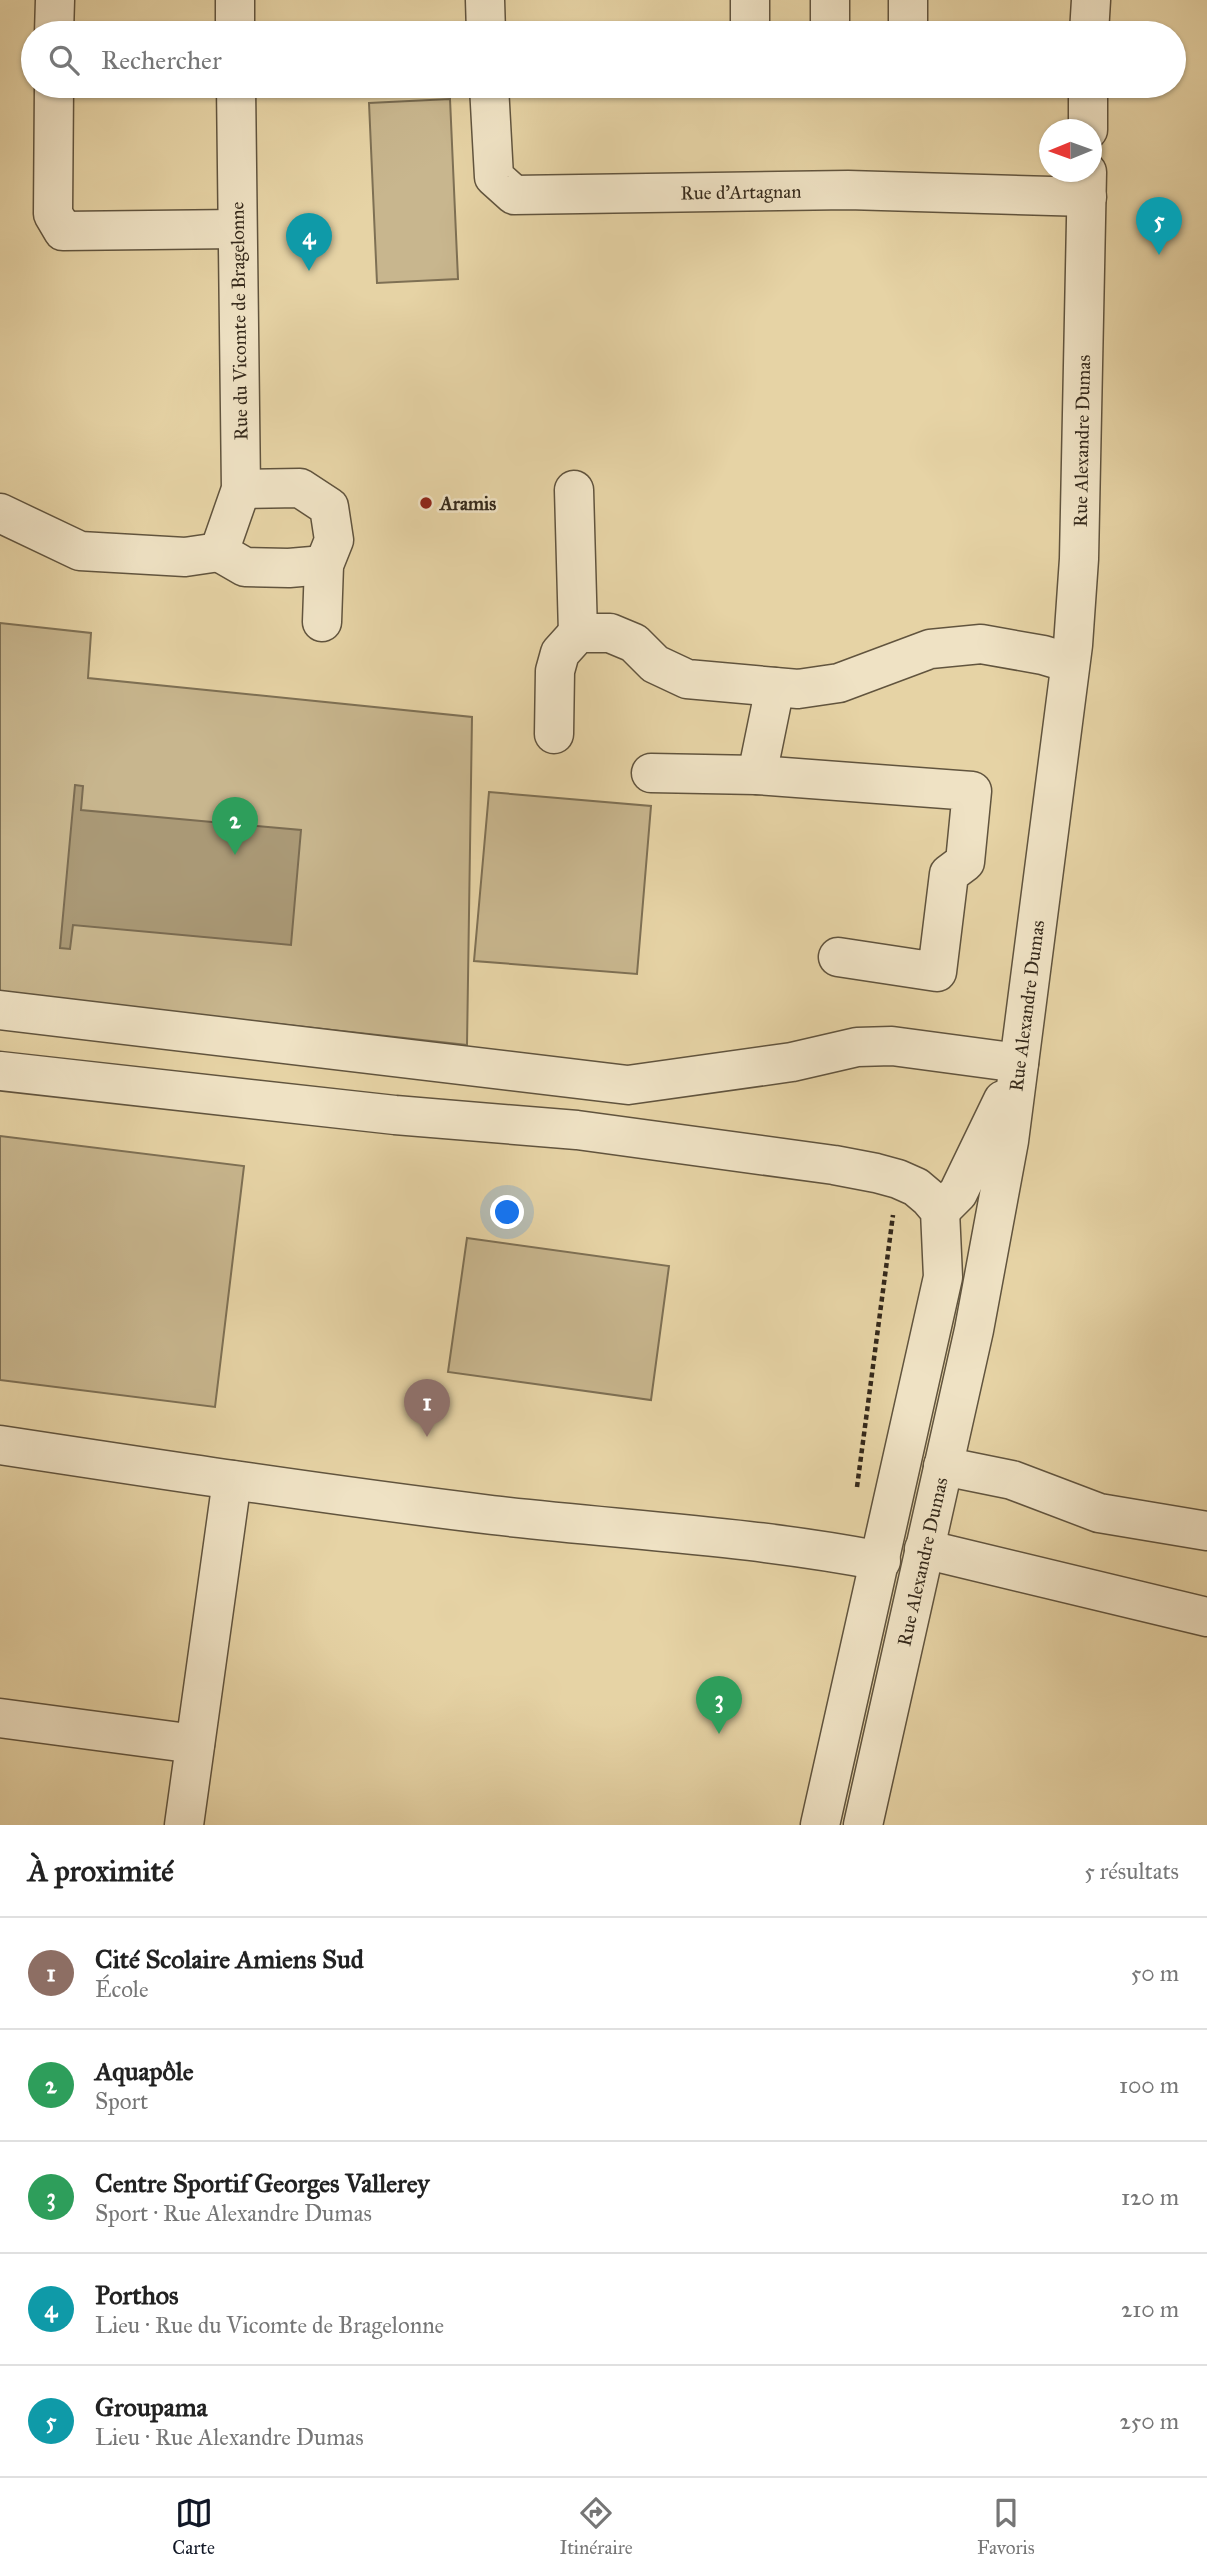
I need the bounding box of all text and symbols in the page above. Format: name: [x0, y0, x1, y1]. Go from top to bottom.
search box: [21, 21, 1186, 98]
icon: search: [45, 41, 83, 79]
text: Rechercher: [101, 44, 222, 76]
north arrow: [1039, 119, 1102, 182]
street label: Rue d'Artagnan: [680, 179, 802, 204]
pin: 5: [1136, 197, 1182, 255]
street label: Rue du Vicomte de Bragelonne: [225, 201, 254, 441]
pin: 4: [286, 213, 332, 271]
street label: Rue Alexandre Dumas: [1068, 354, 1095, 527]
place label: Aramis: [438, 492, 496, 515]
marker: Aramis: [418, 495, 434, 511]
pin: 2: [212, 797, 258, 855]
street label: Rue Alexandre Dumas: [1004, 919, 1049, 1093]
your location: [490, 1195, 524, 1229]
pin: 1: [404, 1379, 450, 1437]
street label: Rue Alexandre Dumas: [892, 1475, 952, 1648]
pin: 3: [696, 1676, 742, 1734]
text: À proximité: [28, 1853, 174, 1889]
text: 5 résultats: [1084, 1857, 1179, 1885]
text: Cité Scolaire Amiens Sud: [95, 1943, 364, 1975]
text: 1: [46, 1959, 56, 1987]
text: 50 m: [1131, 1959, 1179, 1987]
text: École: [95, 1975, 149, 2003]
text: Aquapôle: [95, 2055, 194, 2087]
text: 2: [45, 2071, 57, 2099]
text: 100 m: [1119, 2071, 1179, 2099]
text: Sport: [95, 2087, 148, 2115]
text: Centre Sportif Georges Vallerey: [95, 2167, 430, 2199]
text: 3: [46, 2183, 56, 2211]
text: 120 m: [1121, 2183, 1179, 2211]
text: Sport · Rue Alexandre Dumas: [95, 2199, 372, 2227]
text: Porthos: [95, 2279, 179, 2311]
text: 4: [45, 2295, 57, 2323]
text: 210 m: [1121, 2295, 1179, 2323]
text: Lieu · Rue du Vicomte de Bragelonne: [95, 2311, 444, 2339]
text: Groupama: [95, 2391, 208, 2423]
text: 5: [46, 2407, 56, 2435]
text: 250 m: [1119, 2407, 1179, 2435]
text: Lieu · Rue Alexandre Dumas: [95, 2423, 364, 2451]
tab: Carte: [172, 2494, 215, 2559]
tab: Itinéraire: [559, 2494, 633, 2559]
tab: Favoris: [977, 2494, 1035, 2559]

